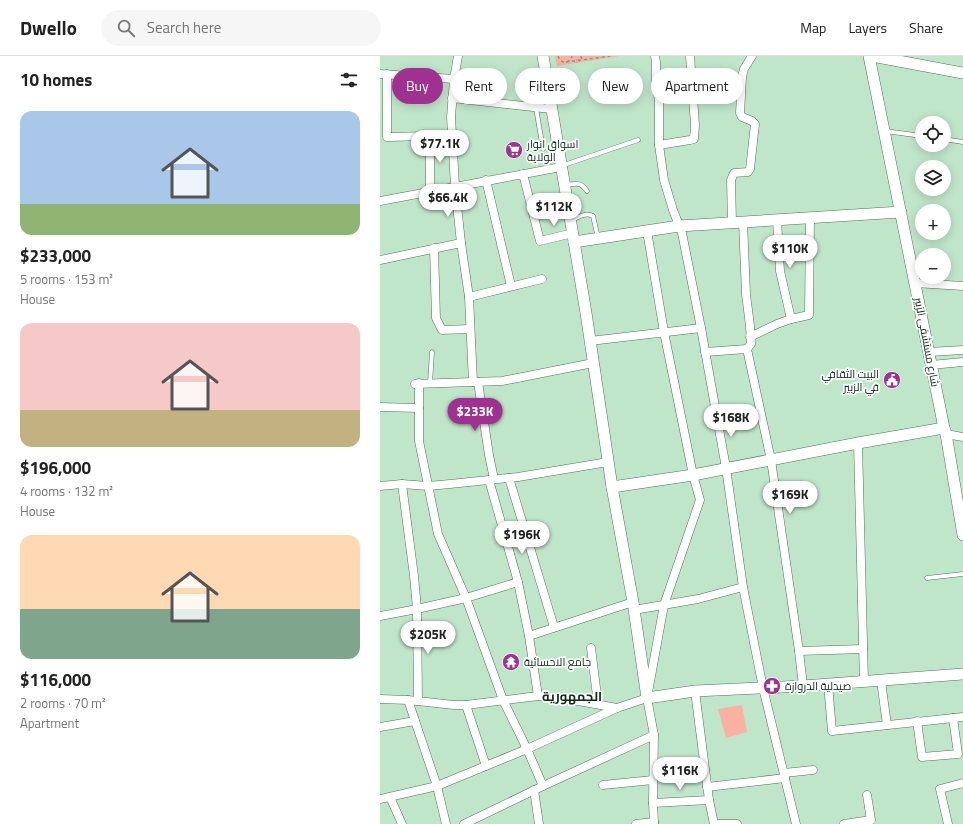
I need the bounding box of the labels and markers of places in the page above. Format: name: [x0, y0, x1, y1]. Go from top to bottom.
pin: $77.1K: [407, 130, 473, 164]
place label: اسواق انوار الولاية: [526, 136, 578, 165]
supermarket icon: اسواق انوار الولاية: [504, 140, 524, 160]
pin: $66.4K: [415, 184, 481, 218]
pin: $112K: [526, 193, 582, 227]
pin: $110K: [762, 235, 818, 269]
place label: البيت الثقافي في الزبير: [821, 366, 879, 396]
public building icon: البيت الثقافي في الزبير: [882, 370, 902, 390]
pin: $233K: [447, 398, 503, 432]
pin: $168K: [703, 404, 759, 438]
pin: $169K: [762, 481, 818, 515]
pin: $196K: [494, 521, 550, 555]
pin: $205K: [400, 621, 456, 655]
temple icon: جامع الاحسائية: [501, 652, 521, 672]
place label: جامع الاحسائية: [524, 654, 591, 670]
pharmacy icon: صيدلية الدروازة: [762, 676, 782, 696]
place label: صيدلية الدروازة: [785, 678, 851, 694]
pin: $116K: [652, 757, 708, 791]

